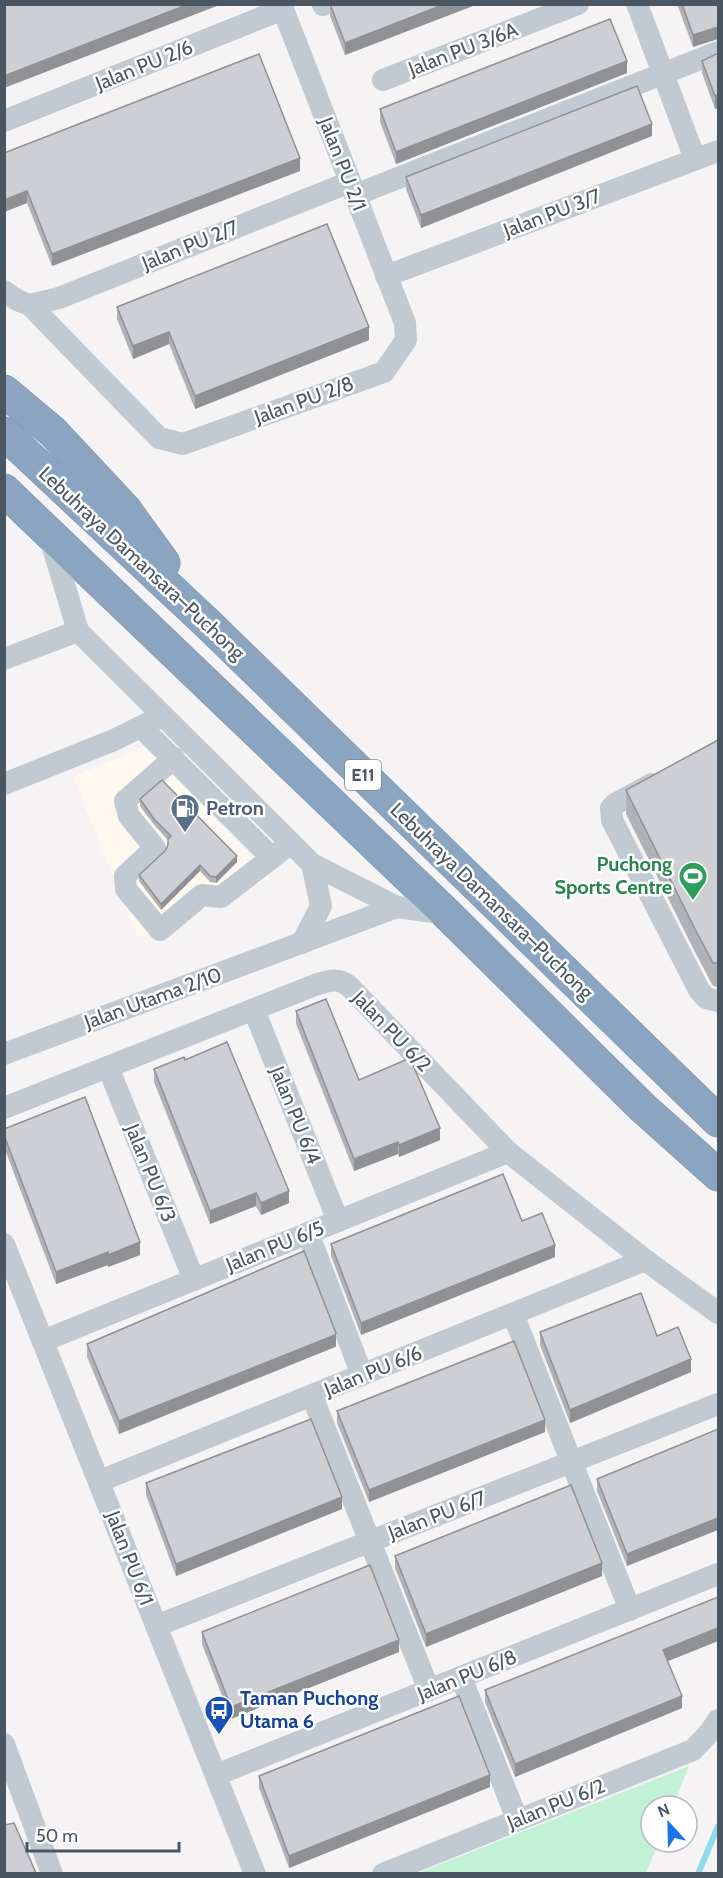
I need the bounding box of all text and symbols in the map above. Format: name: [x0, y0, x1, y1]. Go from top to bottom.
street label: Jalan PU 3/6A: [404, 17, 522, 81]
street label: Jalan PU 2/6: [91, 35, 196, 96]
street label: Jalan PU 2/1: [314, 113, 372, 214]
street label: Jalan PU 3/7: [499, 183, 604, 243]
street label: Jalan PU 2/7: [137, 215, 242, 276]
street label: Jalan PU 2/8: [250, 371, 357, 429]
street label: Lebuhraya Damansara–Puchong: [34, 461, 251, 665]
road number: E11: [345, 760, 381, 790]
fuel station icon: Petron: [169, 792, 201, 834]
place label: Petron: [206, 796, 264, 820]
street label: Lebuhraya Damansara–Puchong: [386, 798, 599, 1005]
place label: Puchong Sports Centre: [554, 852, 672, 899]
sports icon: Puchong Sports Centre: [677, 860, 709, 902]
street label: Jalan Utama 2/10: [80, 962, 225, 1034]
street label: Jalan PU 6/2: [347, 985, 436, 1076]
street label: Jalan PU 6/4: [265, 1062, 327, 1168]
street label: Jalan PU 6/3: [120, 1120, 182, 1226]
street label: Jalan PU 6/5: [222, 1215, 328, 1277]
street label: Jalan PU 6/6: [320, 1340, 425, 1402]
street label: Jalan PU 6/7: [384, 1485, 489, 1545]
street label: Jalan PU 6/1: [101, 1506, 159, 1609]
street label: Jalan PU 6/8: [413, 1644, 520, 1706]
place label: Taman Puchong Utama 6: [240, 1686, 378, 1733]
bus stop icon: Taman Puchong Utama 6: [203, 1694, 235, 1736]
street label: Jalan PU 6/2: [503, 1774, 608, 1835]
north arrow: [639, 1794, 699, 1854]
text: N: [655, 1800, 672, 1821]
scale bar: [27, 1815, 178, 1853]
text: 50 m: [36, 1825, 78, 1847]

